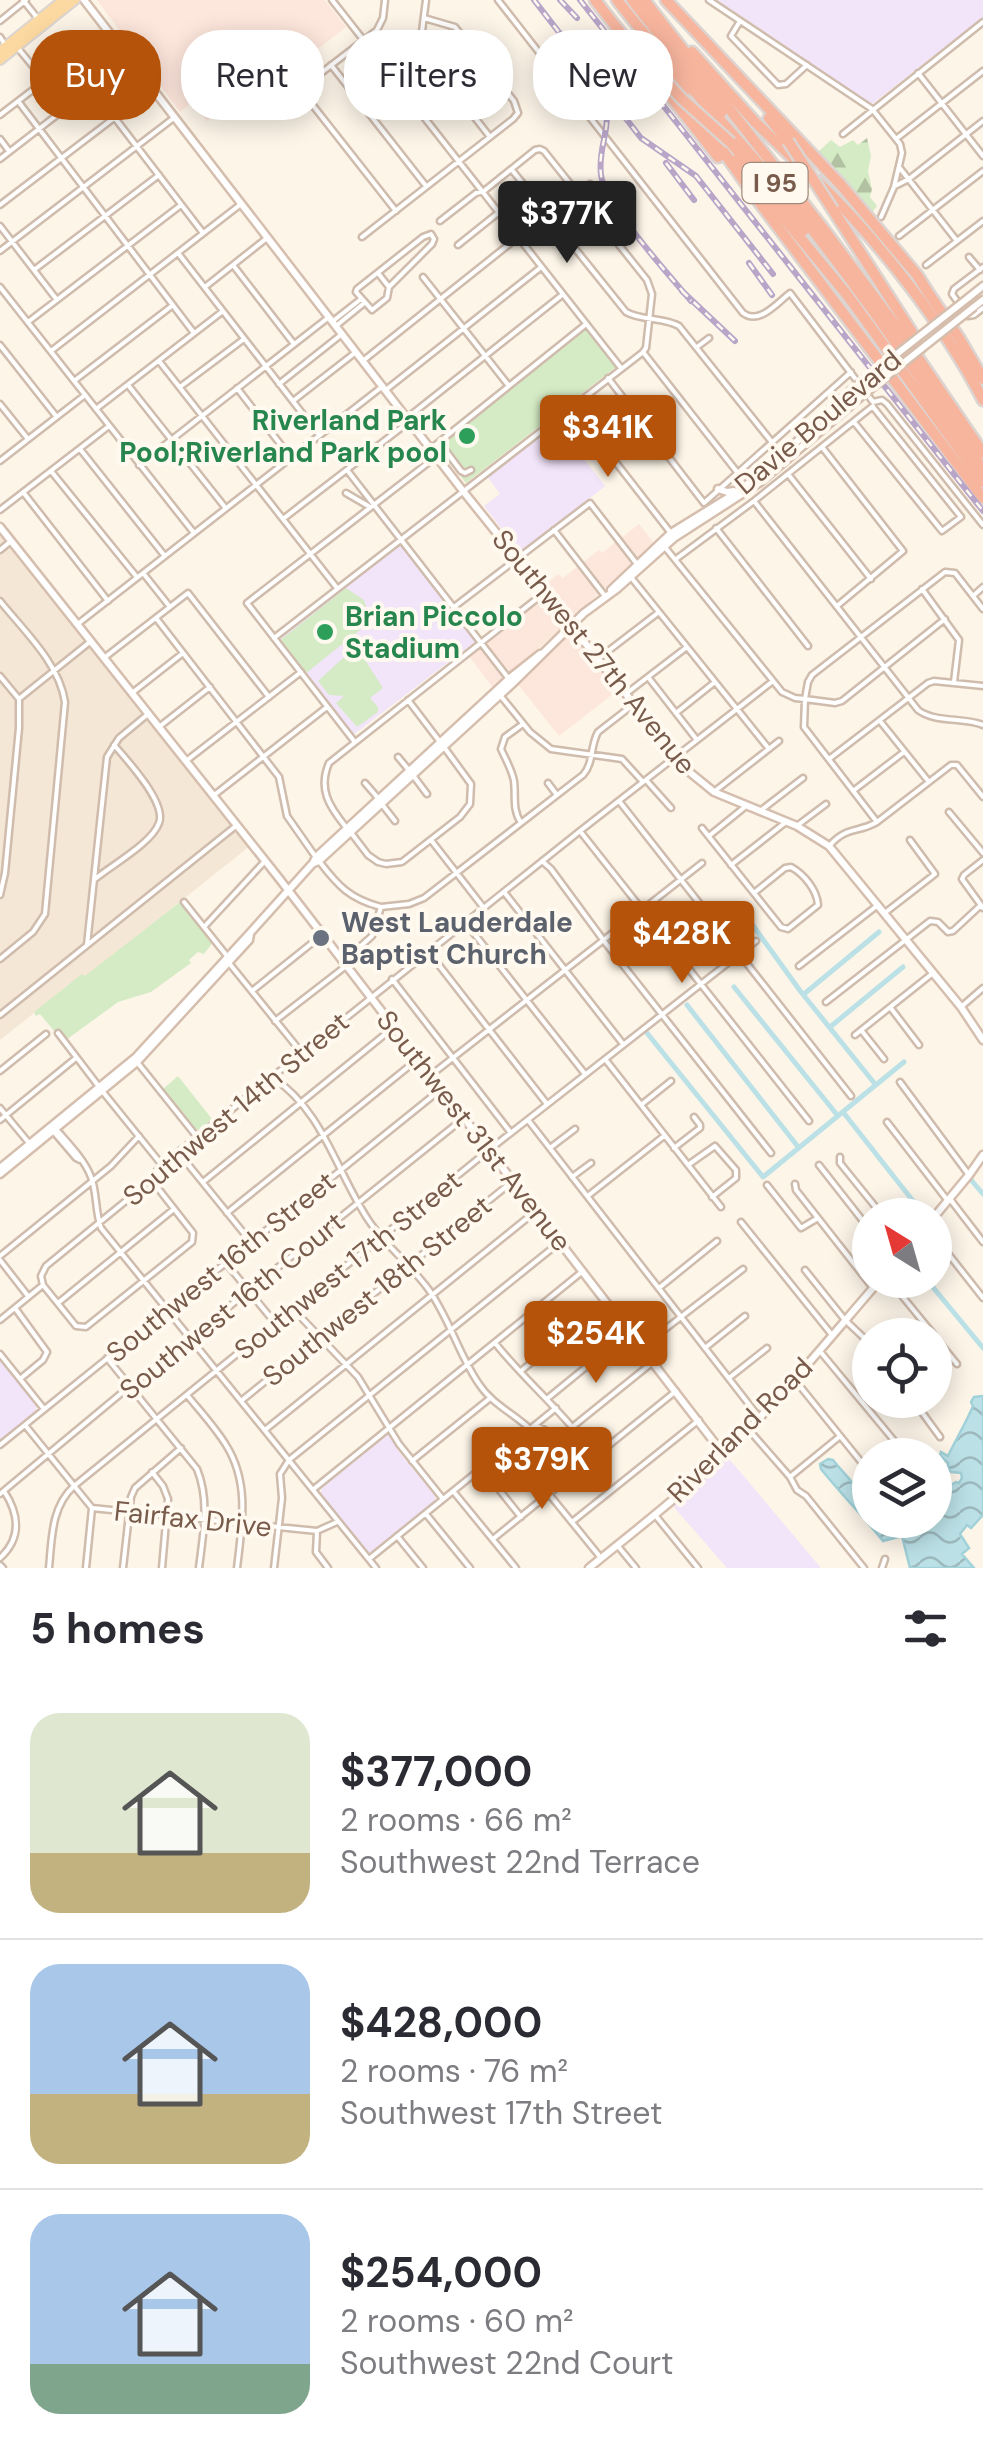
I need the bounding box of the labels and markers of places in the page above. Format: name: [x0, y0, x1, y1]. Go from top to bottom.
pin: $377K: [497, 181, 637, 266]
pin: $341K: [538, 395, 678, 480]
place label: Riverland Park Pool;Riverland Park pool: [119, 402, 447, 471]
marker: Riverland Park Pool;Riverland Park pool: [456, 425, 478, 447]
place label: Brian Piccolo Stadium: [345, 598, 523, 667]
marker: Brian Piccolo Stadium: [314, 621, 336, 643]
pin: $428K: [612, 901, 752, 986]
place label: West Lauderdale Baptist Church: [341, 904, 573, 973]
marker: West Lauderdale Baptist Church: [310, 927, 332, 949]
pin: $254K: [526, 1301, 666, 1386]
pin: $379K: [472, 1427, 612, 1512]

